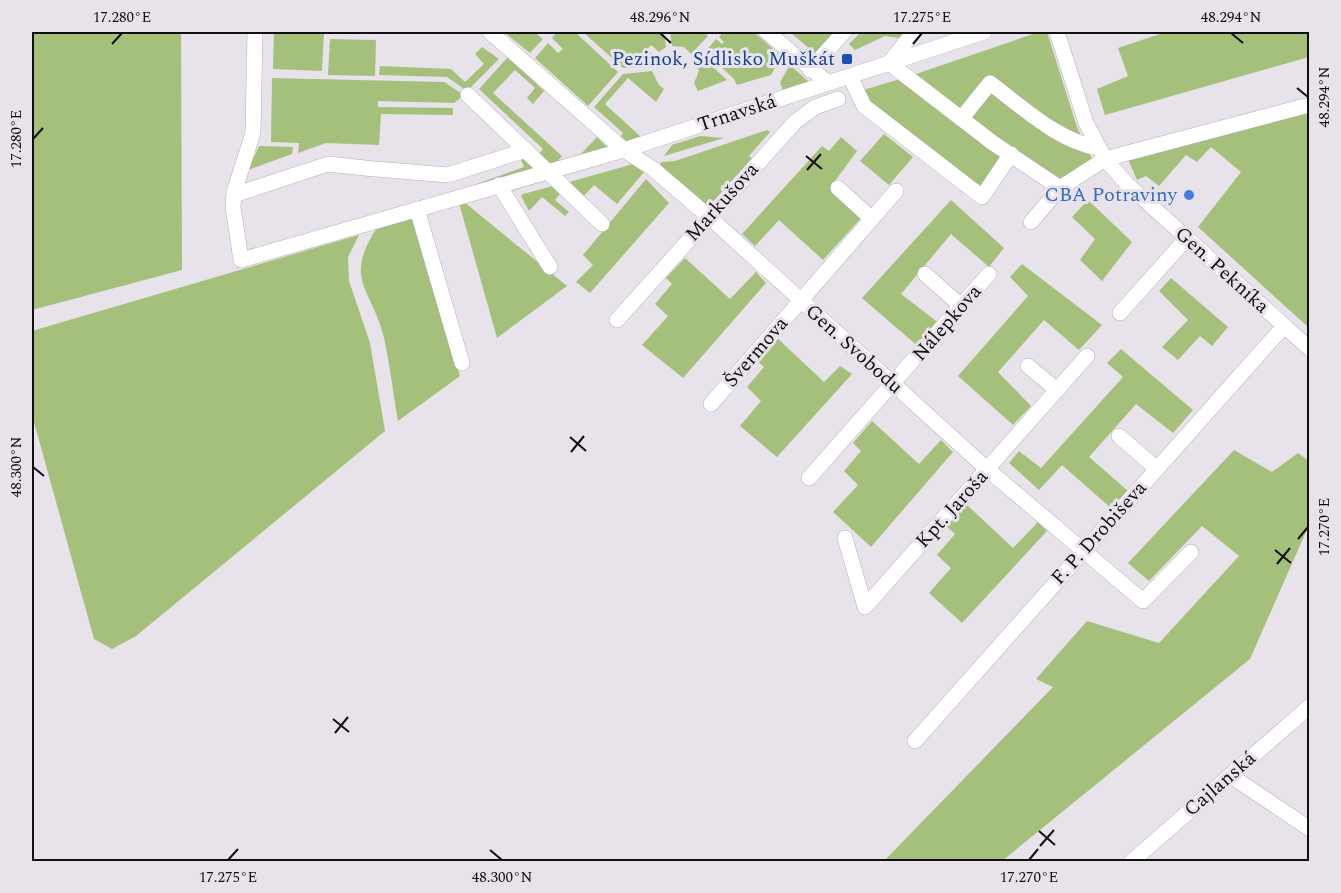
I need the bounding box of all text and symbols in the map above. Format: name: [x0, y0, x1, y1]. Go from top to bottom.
text: 17.280°E: [93, 6, 151, 29]
text: 48.296°N: [630, 6, 690, 29]
text: 17.275°E: [893, 6, 951, 29]
text: 48.294°N: [1201, 6, 1261, 29]
place label: Pezinok, Sídlisko Muškát: [612, 44, 835, 74]
marker: Pezinok, Sídlisko Muškát: [840, 52, 854, 66]
text: 48.294°N: [1313, 67, 1336, 127]
street label: Trnavská: [694, 86, 780, 140]
text: 17.280°E: [5, 110, 28, 168]
street label: Markušova: [678, 155, 766, 248]
place label: CBA Potraviny: [1044, 180, 1178, 210]
marker: CBA Potraviny: [1182, 188, 1196, 202]
street label: Gen. Pekníka: [1168, 219, 1276, 321]
street label: Nálepkova: [905, 278, 989, 368]
street label: Gen. Svobodu: [798, 297, 910, 401]
street label: Švermova: [717, 310, 796, 394]
text: 48.300°N: [5, 437, 28, 497]
street label: Kpt. Jaroša: [908, 463, 996, 555]
street label: F. P. Drobiševa: [1044, 474, 1154, 592]
text: 17.270°E: [1313, 498, 1336, 556]
street label: Cajlanská: [1177, 744, 1263, 824]
text: 17.275°E: [199, 866, 257, 889]
text: 48.300°N: [472, 866, 532, 889]
text: 17.270°E: [1000, 866, 1058, 889]

